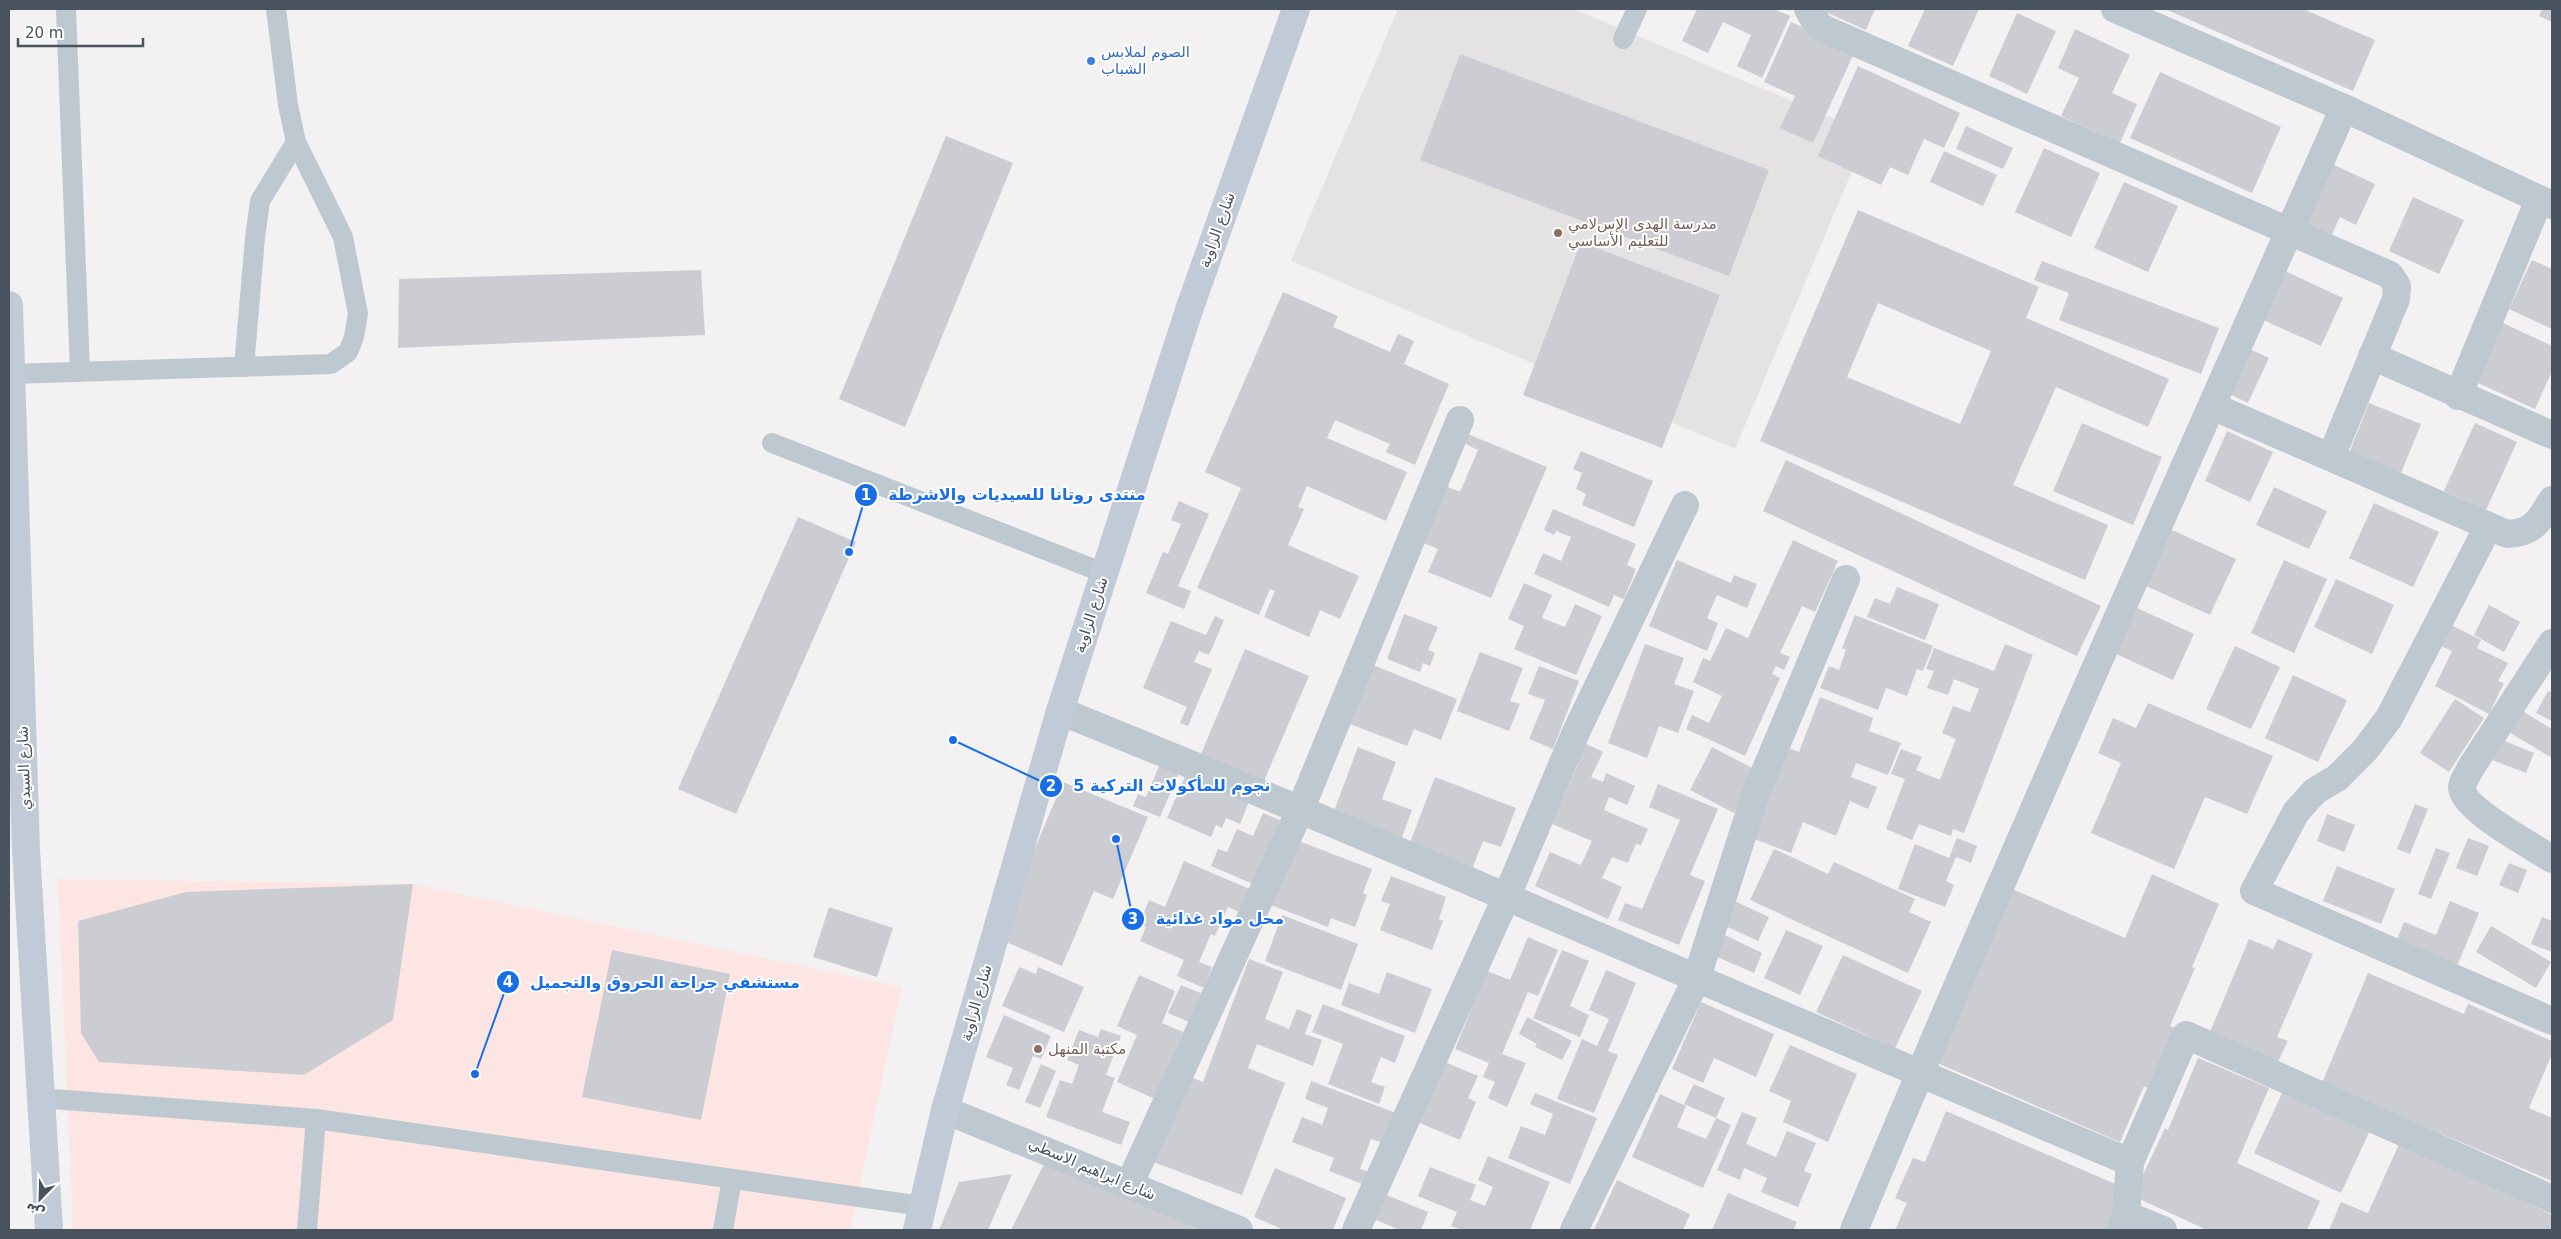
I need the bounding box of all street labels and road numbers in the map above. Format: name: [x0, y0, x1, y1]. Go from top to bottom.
street label: شارع الزاوية: [1195, 190, 1239, 270]
street label: شارع الزاوية: [1070, 575, 1112, 655]
street label: شارع السيدي: [14, 725, 35, 810]
street label: شارع الزاوية: [956, 963, 996, 1043]
street label: شارع ابراهيم الاسطي: [1025, 1134, 1158, 1205]

